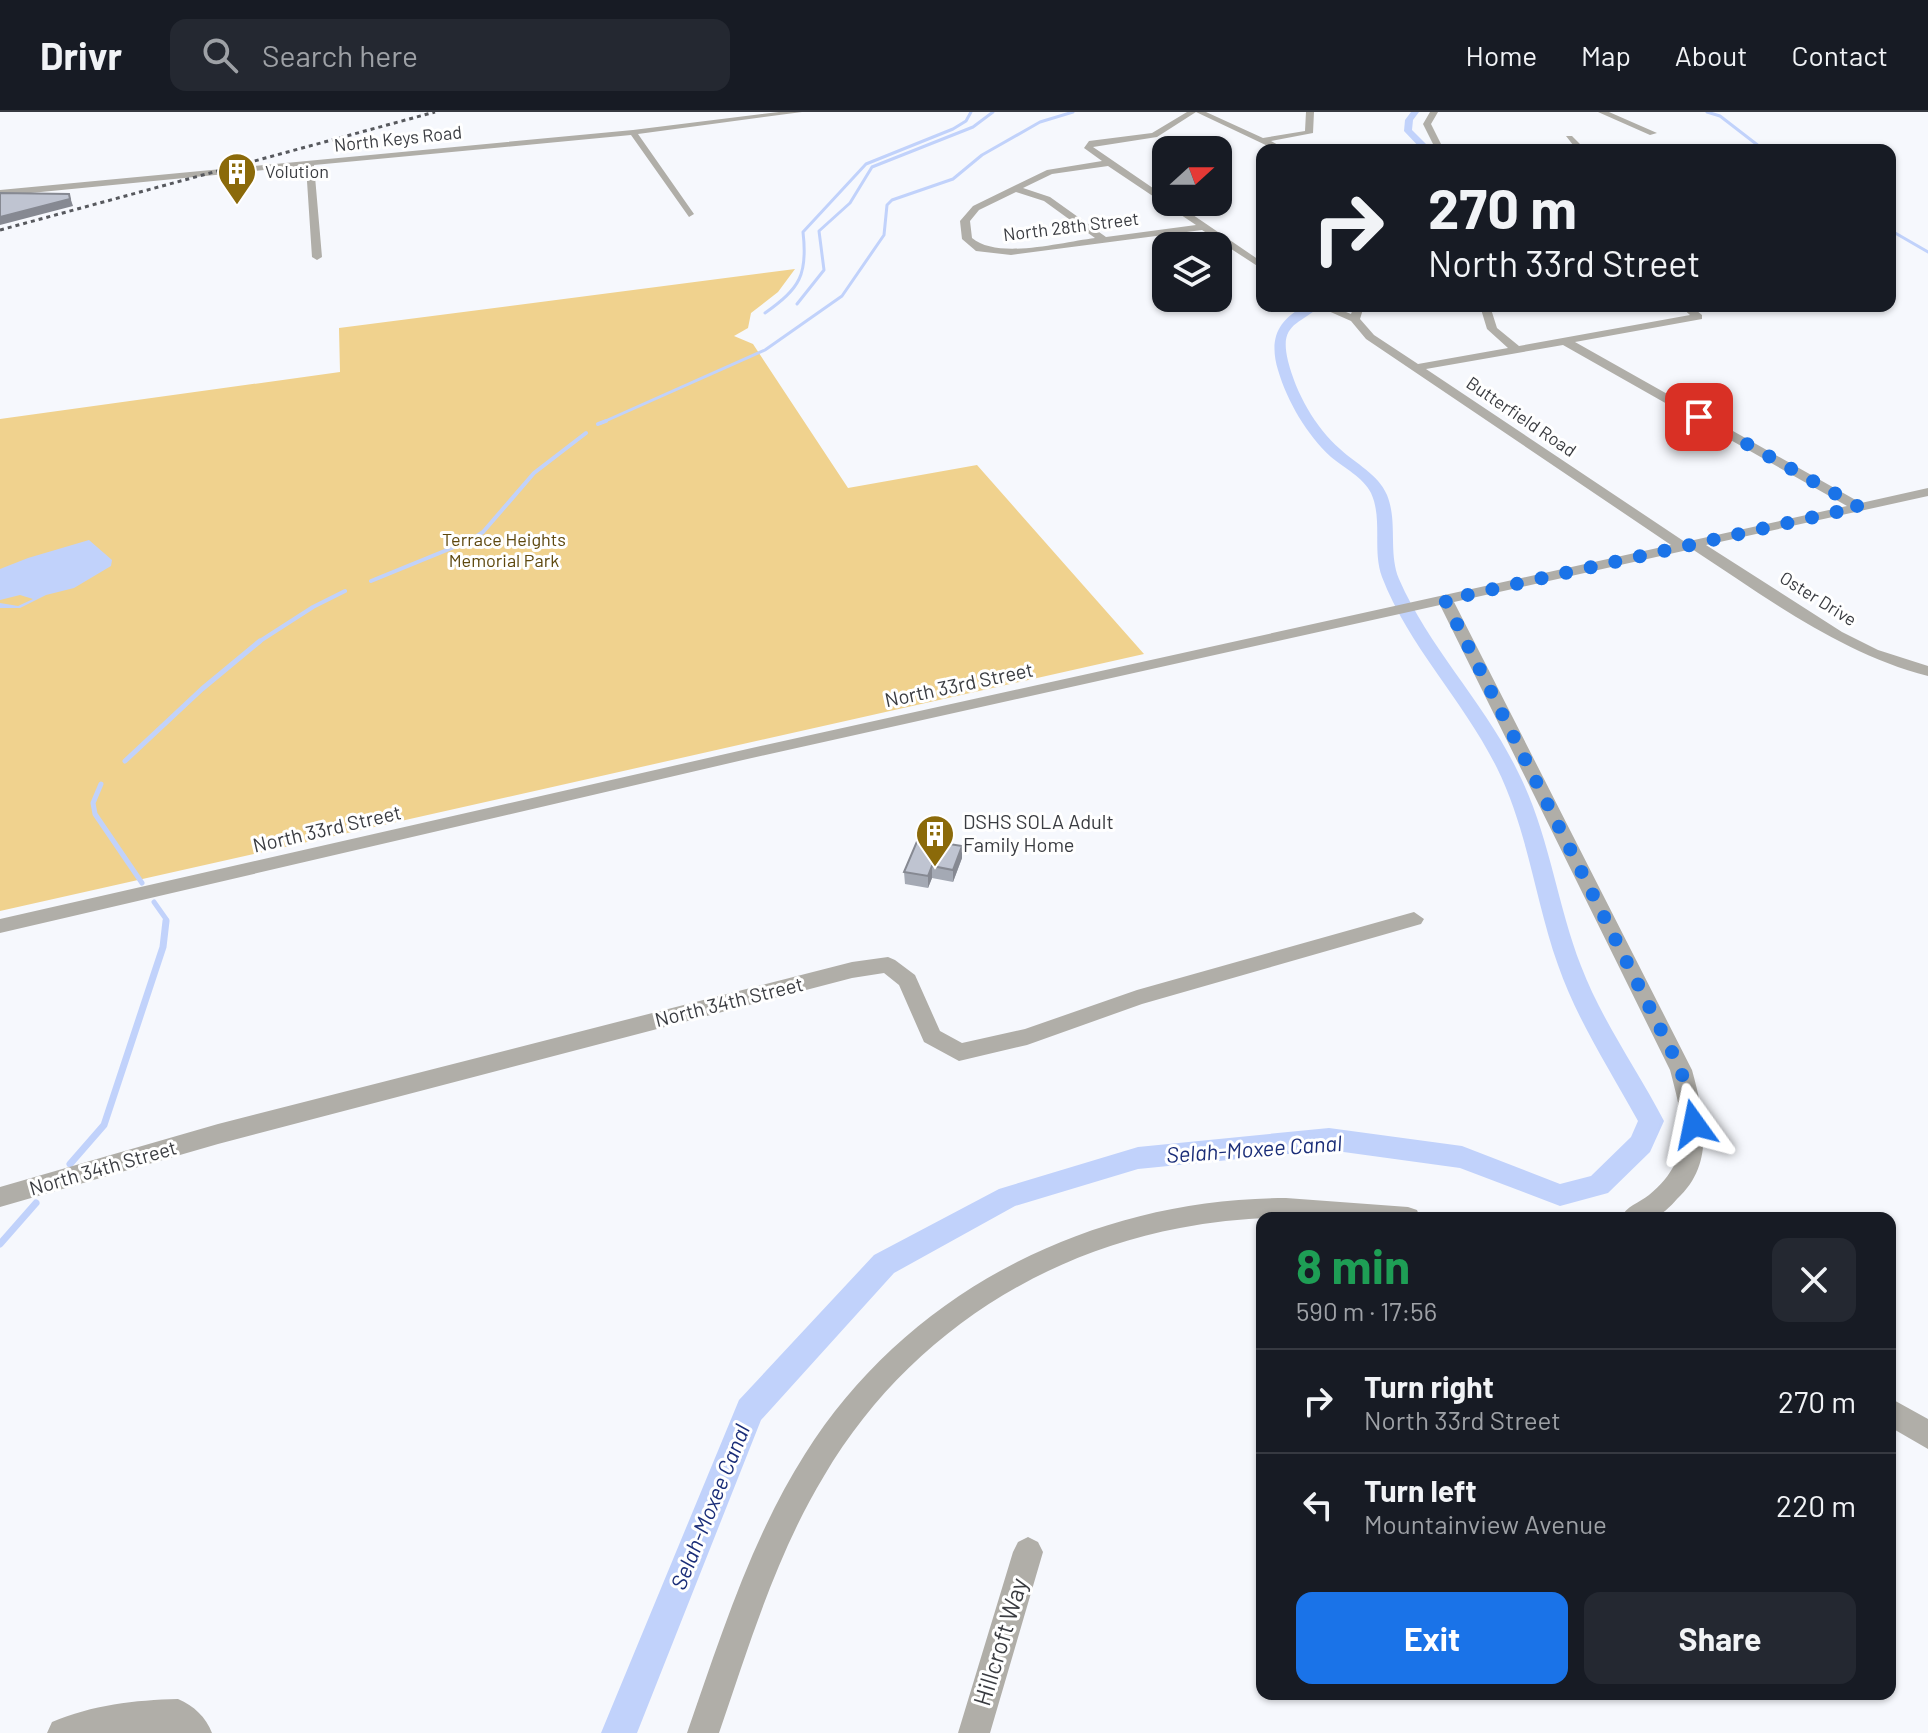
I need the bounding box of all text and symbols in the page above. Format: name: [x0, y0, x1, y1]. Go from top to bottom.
search box: [170, 19, 730, 91]
text: Drivr: [40, 32, 122, 78]
icon: search: [198, 33, 242, 77]
text: Search here: [262, 37, 418, 73]
text: Home: [1466, 38, 1537, 72]
text: Map: [1581, 38, 1631, 72]
text: About: [1675, 38, 1747, 72]
text: Contact: [1791, 38, 1888, 72]
street label: North Keys Road: [333, 120, 463, 156]
north arrow: [1152, 136, 1232, 216]
map controls: [1152, 136, 1232, 312]
building icon: Volution: [216, 151, 258, 206]
place label: Volution: [265, 160, 329, 182]
text: 270 m: [1428, 173, 1577, 240]
icon: right: [1296, 176, 1400, 280]
street label: North 28th Street: [1002, 207, 1140, 245]
button: layers: [1152, 232, 1232, 312]
text: North 33rd Street: [1428, 241, 1700, 284]
street label: Butterfield Road: [1462, 371, 1581, 461]
pin: [1665, 383, 1733, 451]
icon: arrive: [1677, 395, 1721, 439]
park label: Terrace Heights Memorial Park: [442, 528, 566, 571]
street label: Oster Drive: [1776, 566, 1861, 630]
street label: North 33rd Street: [882, 657, 1035, 711]
street label: North 33rd Street: [250, 799, 403, 857]
place label: DSHS SOLA Adult Family Home: [963, 809, 1114, 856]
building icon: DSHS SOLA Adult Family Home: [914, 813, 956, 868]
street label: North 34th Street: [652, 971, 805, 1031]
position arrow: [1652, 1082, 1736, 1166]
water label: Selah-Moxee Canal: [1165, 1129, 1343, 1167]
street label: North 34th Street: [26, 1135, 179, 1200]
text: 8 min: [1296, 1236, 1410, 1294]
button: close: [1772, 1238, 1856, 1322]
text: 590 m · 17:56: [1296, 1295, 1437, 1326]
text: Turn right: [1364, 1368, 1494, 1404]
icon: right: [1296, 1379, 1340, 1423]
text: 270 m: [1778, 1383, 1856, 1419]
text: North 33rd Street: [1364, 1404, 1561, 1435]
water label: Selah-Moxee Canal: [664, 1420, 754, 1593]
text: Turn left: [1364, 1472, 1477, 1508]
icon: left: [1296, 1483, 1340, 1527]
text: 220 m: [1776, 1487, 1856, 1523]
text: Mountainview Avenue: [1364, 1508, 1607, 1539]
street label: Hillcroft Way: [966, 1574, 1033, 1709]
button: Exit: [1296, 1592, 1568, 1684]
button: Share: [1584, 1592, 1856, 1684]

